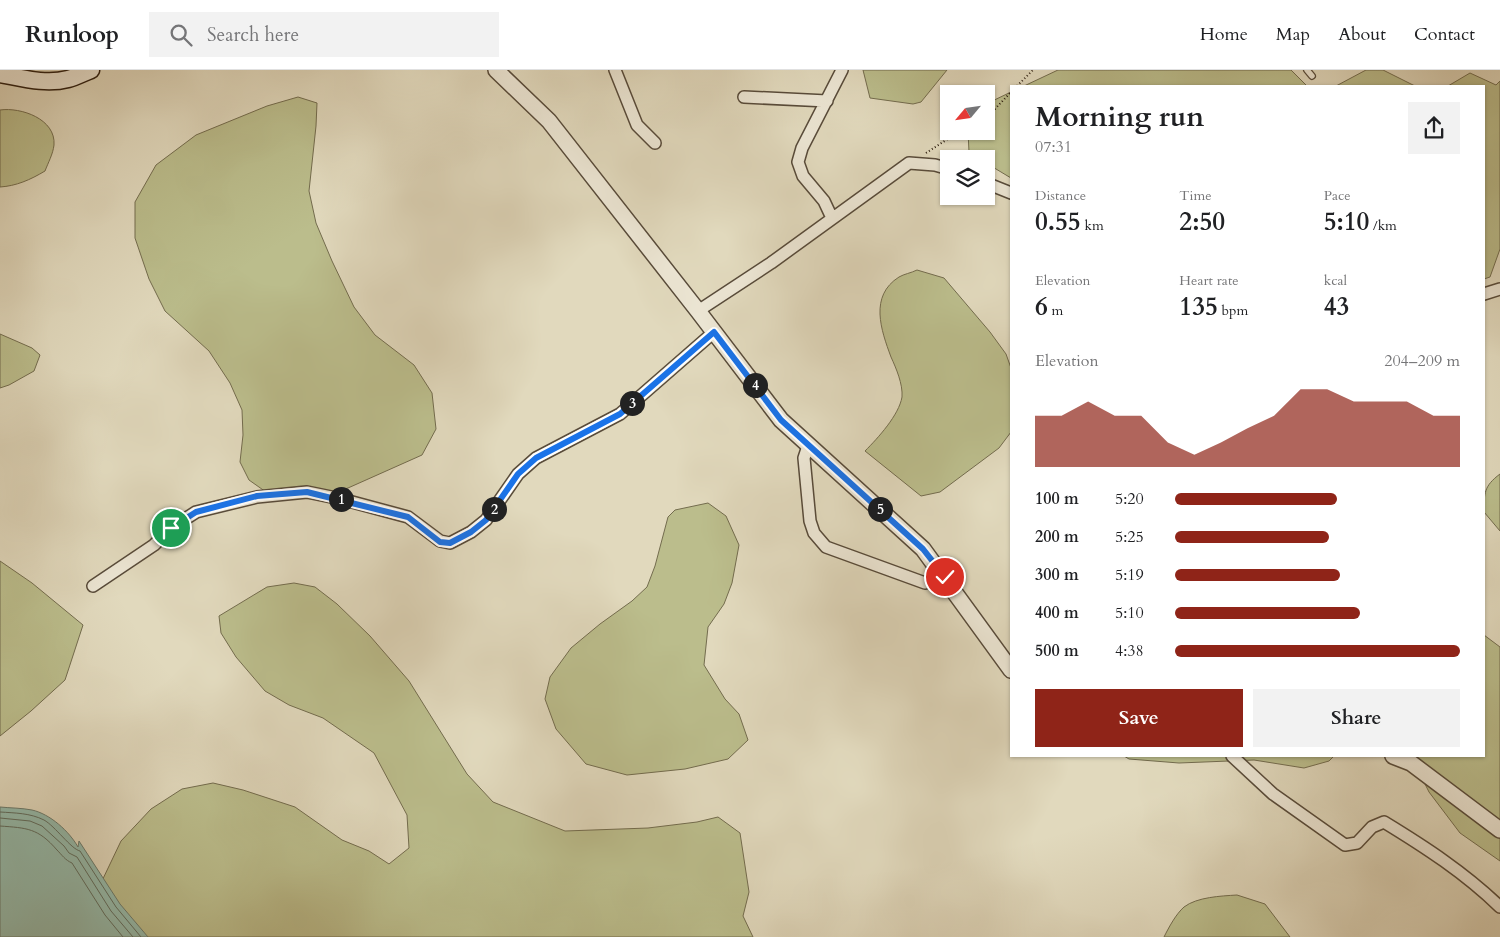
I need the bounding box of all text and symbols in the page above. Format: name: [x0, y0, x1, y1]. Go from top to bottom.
search box: [149, 12, 499, 57]
text: Runloop: [25, 18, 119, 51]
icon: search: [167, 21, 195, 49]
text: Search here: [207, 22, 299, 48]
text: Home: [1200, 22, 1248, 47]
text: Map: [1276, 22, 1310, 47]
text: About: [1338, 22, 1386, 47]
text: Contact: [1414, 22, 1475, 47]
north arrow: [940, 85, 995, 140]
map controls: [940, 85, 995, 205]
text: Morning run: [1035, 98, 1204, 136]
button: share: [1408, 102, 1460, 154]
text: 07:31: [1035, 136, 1072, 158]
button: layers: [940, 150, 995, 205]
text: Distance: [1035, 186, 1086, 205]
text: Time: [1179, 186, 1212, 205]
text: Pace: [1324, 186, 1351, 205]
text: 0.55: [1035, 205, 1081, 239]
text: 2:50: [1179, 205, 1225, 239]
text: 5:10: [1324, 205, 1369, 239]
text: km: [1081, 216, 1104, 235]
text: /km: [1369, 216, 1397, 235]
text: Elevation: [1035, 271, 1091, 290]
text: Heart rate: [1179, 271, 1239, 290]
text: kcal: [1324, 271, 1347, 290]
text: 6: [1035, 290, 1048, 324]
text: 135: [1179, 290, 1218, 324]
text: 43: [1324, 290, 1349, 324]
text: m: [1048, 301, 1063, 320]
text: bpm: [1218, 301, 1248, 320]
text: Elevation: [1035, 350, 1099, 372]
text: 204–209 m: [1384, 350, 1460, 372]
pin: 4: [742, 372, 768, 398]
text: 4: [752, 376, 759, 395]
pin: 3: [620, 390, 644, 416]
text: 3: [629, 394, 636, 413]
pin: 1: [328, 486, 354, 512]
text: 100 m: [1035, 488, 1079, 510]
text: 5:20: [1115, 488, 1144, 510]
text: 1: [338, 490, 345, 509]
pin: 2: [482, 496, 506, 522]
pin: 5: [868, 496, 892, 522]
text: 2: [491, 500, 498, 519]
text: 5: [877, 500, 884, 519]
pin: [150, 507, 192, 549]
icon: arrive: [157, 514, 185, 542]
text: 200 m: [1035, 526, 1079, 548]
text: 5:25: [1115, 526, 1144, 548]
pin: [924, 556, 966, 598]
icon: check: [931, 563, 959, 591]
text: 300 m: [1035, 564, 1079, 586]
text: 5:19: [1115, 564, 1144, 586]
text: 400 m: [1035, 602, 1079, 624]
text: 5:10: [1115, 602, 1144, 624]
text: 500 m: [1035, 640, 1079, 662]
text: 4:38: [1115, 640, 1144, 662]
button: Save: [1035, 689, 1243, 747]
button: Share: [1253, 689, 1460, 747]

